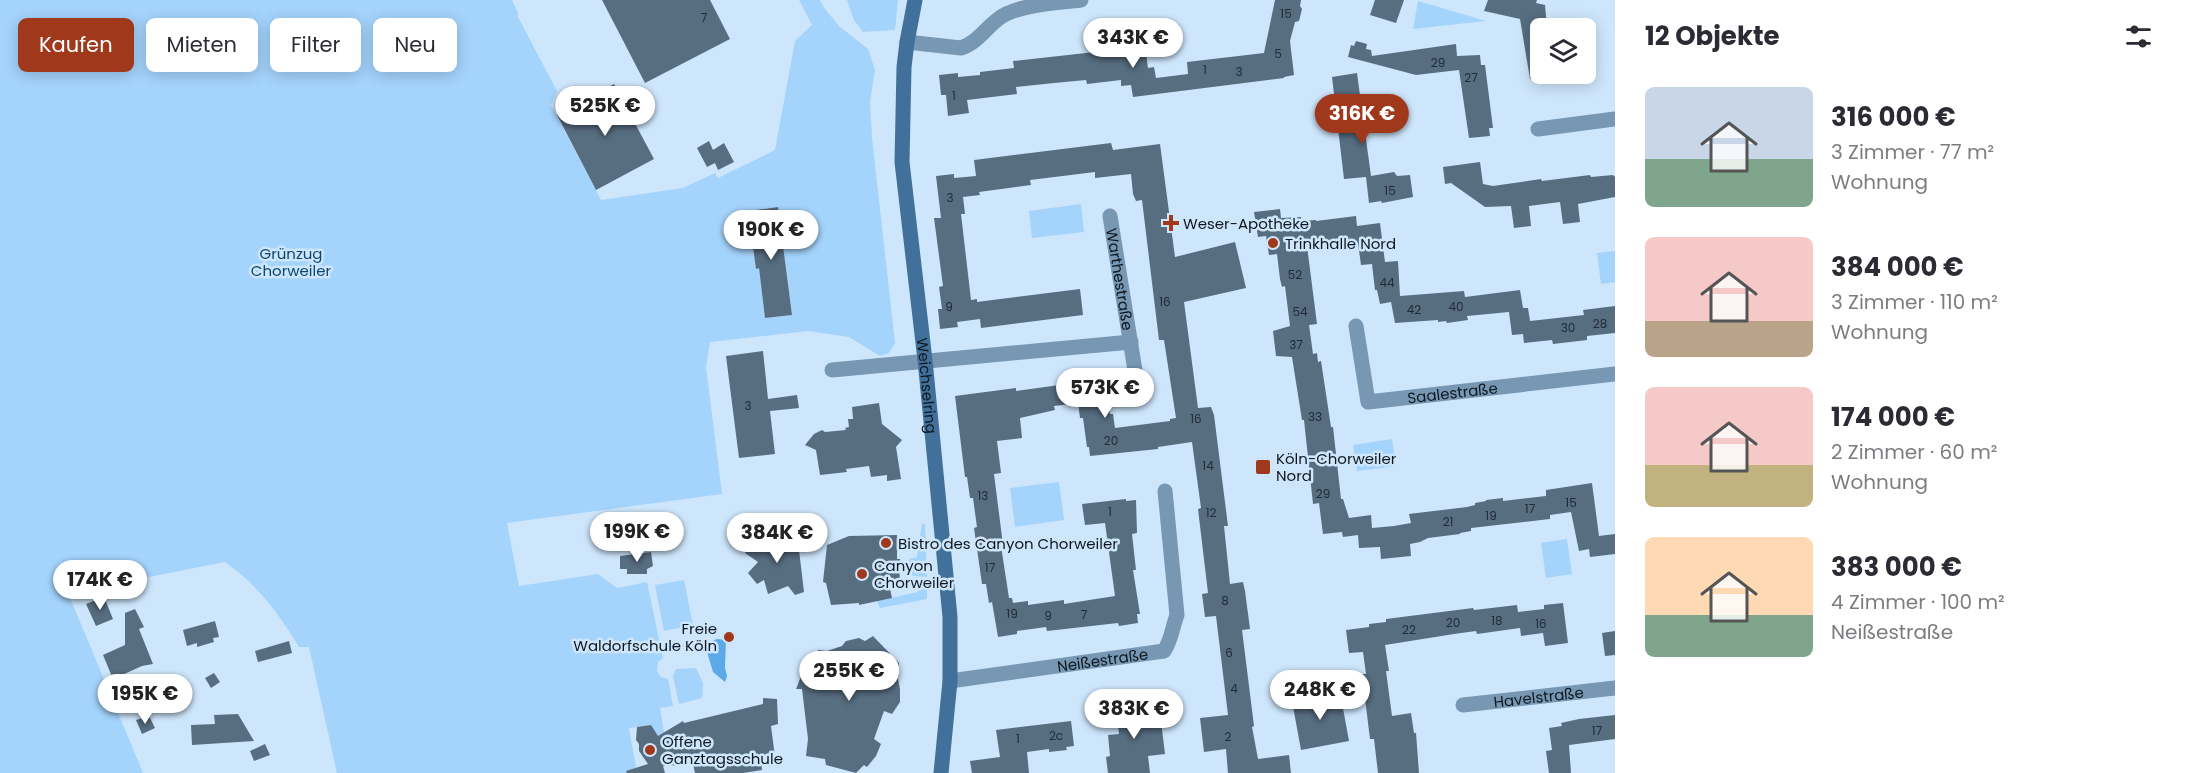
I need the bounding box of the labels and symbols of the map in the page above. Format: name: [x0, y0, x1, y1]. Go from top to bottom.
house number: 15: [1280, 5, 1292, 22]
house number: 7: [701, 9, 708, 26]
pin: 343K €: [1084, 18, 1182, 69]
house number: 5: [1274, 45, 1282, 62]
house number: 29: [1431, 54, 1445, 71]
house number: 1: [1203, 61, 1207, 78]
house number: 3: [1235, 63, 1243, 80]
house number: 27: [1464, 69, 1478, 86]
pin: 525K €: [556, 86, 654, 137]
house number: 1: [952, 87, 956, 104]
pin: 316K €: [1313, 94, 1411, 145]
house number: 15: [1384, 182, 1396, 199]
house number: 3: [946, 189, 954, 206]
pin: 190K €: [722, 210, 820, 261]
place label: Weser-Apotheke: [1183, 213, 1309, 234]
marker: Weser-Apotheke: [1164, 216, 1178, 230]
street label: Warthestraße: [1102, 226, 1139, 332]
place label: Trinkhalle Nord: [1285, 233, 1396, 254]
marker: Trinkhalle Nord: [1266, 236, 1280, 250]
park label: Grünzug Chorweiler: [251, 243, 332, 281]
house number: 52: [1288, 266, 1302, 283]
house number: 44: [1379, 274, 1395, 291]
house number: 16: [1159, 293, 1171, 310]
house number: 9: [945, 298, 953, 315]
house number: 40: [1448, 298, 1464, 315]
house number: 42: [1407, 301, 1421, 318]
house number: 54: [1292, 303, 1308, 320]
house number: 28: [1593, 315, 1607, 332]
house number: 30: [1561, 319, 1575, 336]
house number: 37: [1289, 336, 1303, 353]
street label: Weichselring: [912, 337, 943, 435]
pin: 573K €: [1056, 368, 1154, 419]
street label: Saalestraße: [1406, 377, 1499, 408]
house number: 3: [744, 397, 752, 414]
house number: 33: [1308, 408, 1322, 425]
house number: 16: [1190, 410, 1202, 427]
house number: 20: [1104, 432, 1118, 449]
place label: Köln-Chorweiler Nord: [1276, 448, 1397, 486]
house number: 14: [1202, 457, 1214, 474]
marker: Köln-Chorweiler Nord: [1254, 458, 1272, 476]
house number: 29: [1316, 485, 1330, 502]
house number: 13: [978, 487, 988, 504]
house number: 15: [1565, 494, 1577, 511]
house number: 17: [1525, 500, 1536, 517]
house number: 1: [1108, 503, 1112, 520]
house number: 12: [1206, 504, 1216, 521]
house number: 19: [1485, 507, 1497, 524]
pin: 199K €: [588, 512, 686, 563]
pin: 384K €: [728, 513, 826, 564]
house number: 21: [1443, 513, 1453, 530]
place label: Bistro des Canyon Chorweiler: [898, 533, 1118, 554]
marker: Bistro des Canyon Chorweiler: [879, 536, 893, 550]
place label: Canyon Chorweiler: [874, 555, 955, 593]
house number: 17: [985, 559, 996, 576]
pin: 174K €: [51, 560, 149, 611]
marker: Canyon Chorweiler: [855, 567, 869, 581]
house number: 8: [1221, 592, 1229, 609]
house number: 19: [1006, 605, 1018, 622]
house number: 7: [1081, 606, 1088, 623]
house number: 9: [1044, 607, 1052, 624]
house number: 18: [1491, 612, 1503, 629]
house number: 20: [1446, 614, 1460, 631]
house number: 16: [1535, 615, 1547, 632]
place label: Freie Waldorfschule Köln: [573, 618, 717, 656]
house number: 22: [1402, 621, 1416, 638]
marker: Freie Waldorfschule Köln: [722, 630, 736, 644]
street label: Neißestraße: [1056, 643, 1149, 676]
house number: 6: [1225, 644, 1233, 661]
pin: 255K €: [800, 651, 898, 702]
pin: 248K €: [1271, 670, 1369, 721]
pin: 195K €: [96, 674, 194, 725]
house number: 4: [1230, 680, 1238, 697]
street label: Havelstraße: [1492, 681, 1585, 712]
pin: 383K €: [1085, 689, 1183, 740]
house number: 17: [1592, 722, 1603, 739]
house number: 2c: [1049, 727, 1063, 744]
house number: 2: [1225, 728, 1232, 745]
house number: 1: [1016, 730, 1020, 747]
place label: Offene Ganztagsschule: [662, 731, 783, 769]
marker: Offene Ganztagsschule: [643, 743, 657, 757]

